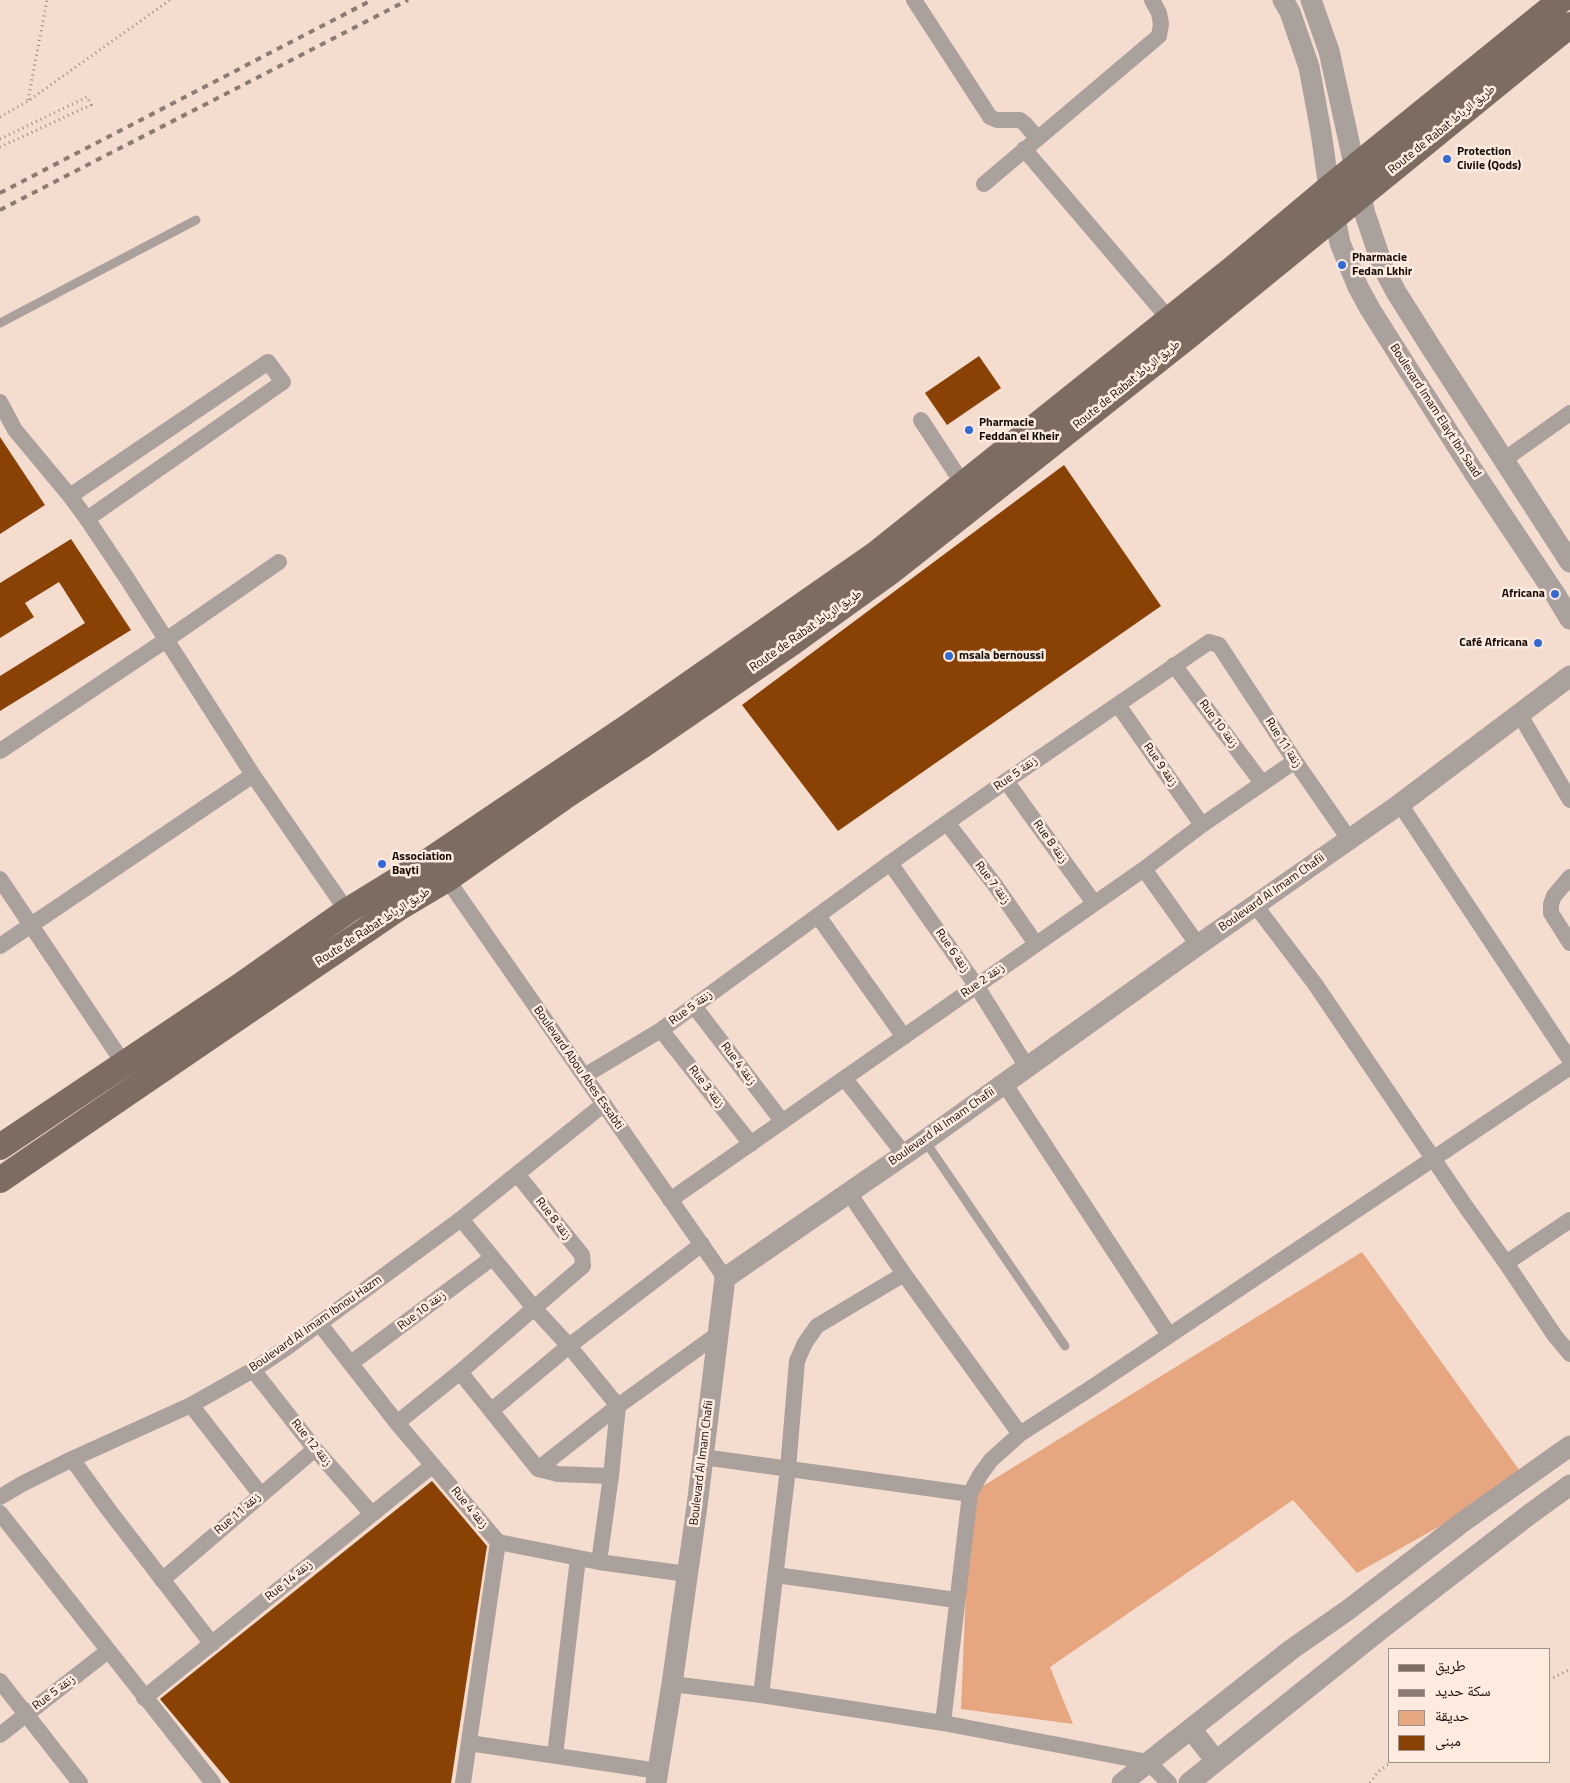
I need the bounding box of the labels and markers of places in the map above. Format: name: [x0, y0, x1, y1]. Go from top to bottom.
place label: Protection Civile (Qods): [1457, 145, 1521, 173]
marker: Protection Civile (Qods): [1441, 153, 1453, 165]
place label: Pharmacie Fedan Lkhir: [1352, 251, 1412, 279]
marker: Pharmacie Fedan Lkhir: [1336, 259, 1348, 271]
place label: Pharmacie Feddan el Kheir: [979, 416, 1059, 444]
marker: Pharmacie Feddan el Kheir: [963, 424, 975, 436]
place label: Africana: [1502, 587, 1545, 601]
marker: Africana: [1549, 588, 1561, 600]
place label: Café Africana: [1459, 636, 1528, 650]
marker: Café Africana: [1532, 637, 1544, 649]
place label: msala bernoussi: [959, 649, 1044, 663]
marker: msala bernoussi: [943, 650, 955, 662]
place label: Association Bayti: [392, 850, 452, 878]
marker: Association Bayti: [376, 858, 388, 870]

